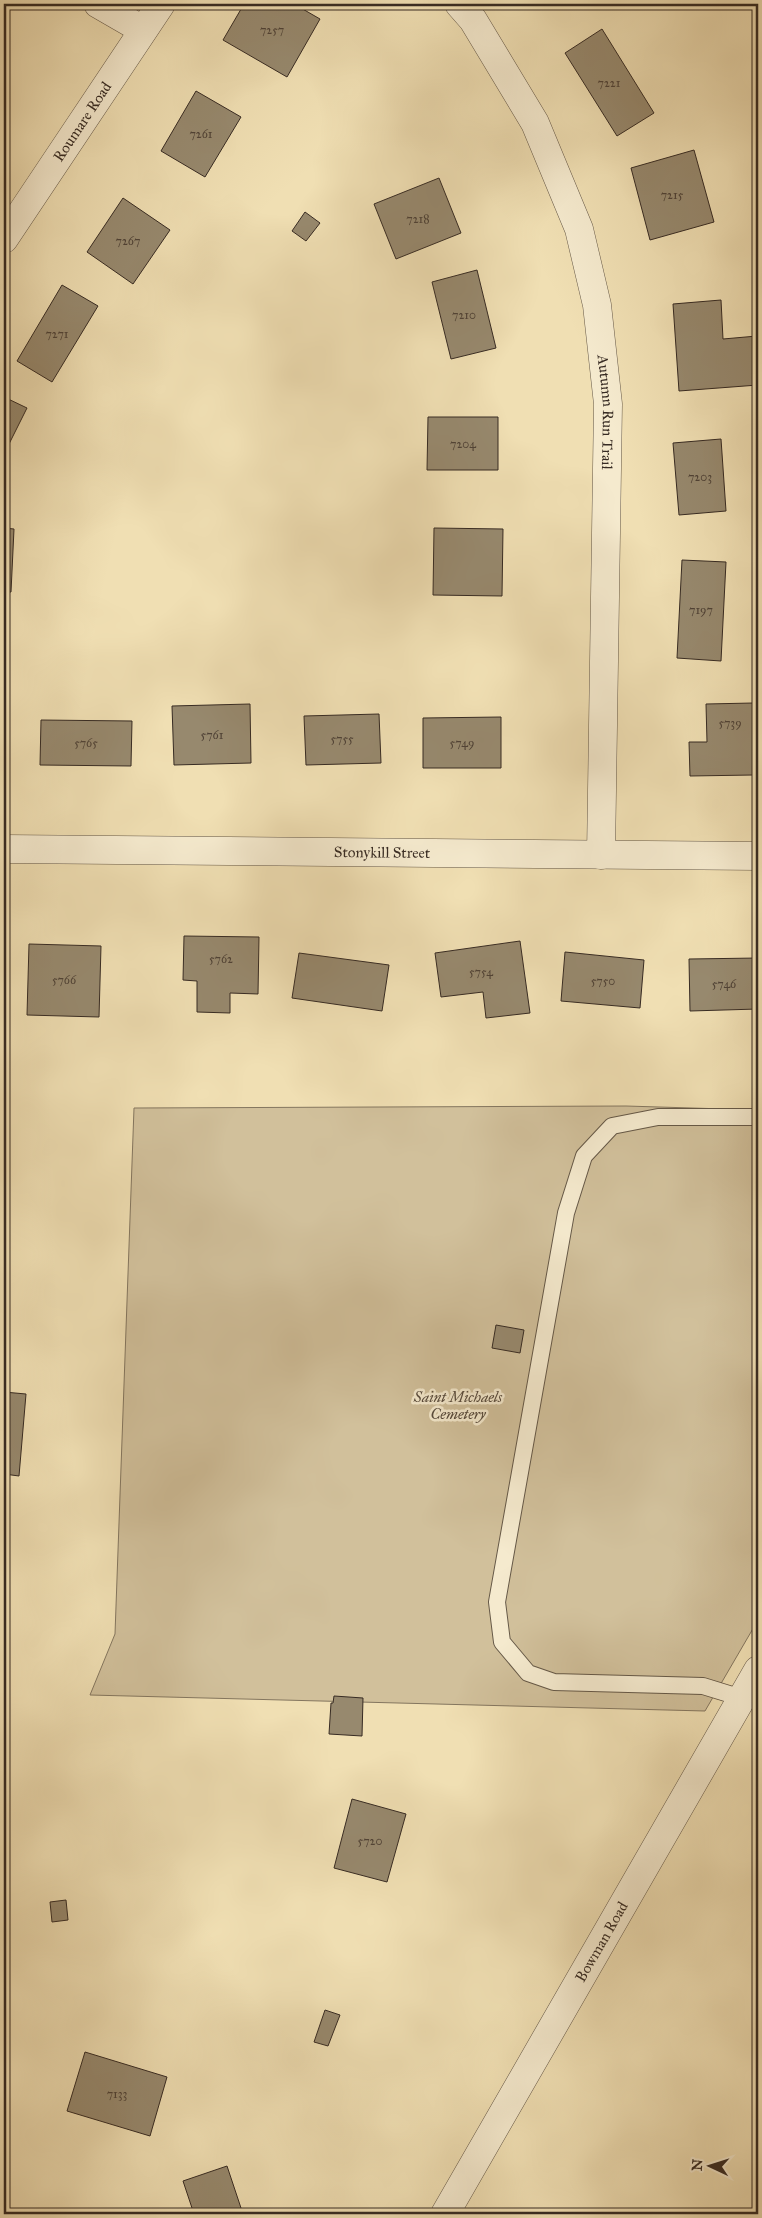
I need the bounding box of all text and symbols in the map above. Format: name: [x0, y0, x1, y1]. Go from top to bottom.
house number: 7257: [260, 23, 284, 37]
house number: 7221: [598, 76, 621, 90]
street label: Roumare Road: [49, 78, 116, 165]
house number: 7261: [189, 127, 213, 141]
house number: 7215: [661, 188, 684, 202]
house number: 7218: [406, 212, 430, 226]
house number: 7267: [116, 234, 140, 248]
house number: 7210: [452, 308, 476, 322]
house number: 7271: [45, 327, 69, 341]
street label: Autumn Run Trail: [593, 353, 617, 471]
house number: 7204: [450, 437, 476, 451]
house number: 7203: [688, 470, 712, 484]
house number: 7197: [689, 603, 713, 617]
house number: 5739: [718, 716, 742, 730]
house number: 5761: [201, 728, 224, 742]
house number: 5755: [330, 732, 354, 746]
house number: 5765: [74, 736, 98, 750]
house number: 5749: [450, 736, 474, 750]
street label: Stonykill Street: [334, 843, 431, 862]
house number: 5762: [209, 952, 233, 966]
house number: 5754: [469, 965, 493, 979]
house number: 5766: [52, 973, 77, 987]
house number: 5750: [591, 974, 615, 988]
house number: 5746: [712, 977, 737, 991]
park label: Saint Michaels Cemetery: [413, 1388, 503, 1423]
house number: 5720: [358, 1834, 382, 1848]
street label: Bowman Road: [571, 1898, 632, 1985]
house number: 7133: [107, 2087, 128, 2101]
north arrow: [684, 2140, 734, 2190]
text: N: [689, 2158, 706, 2172]

